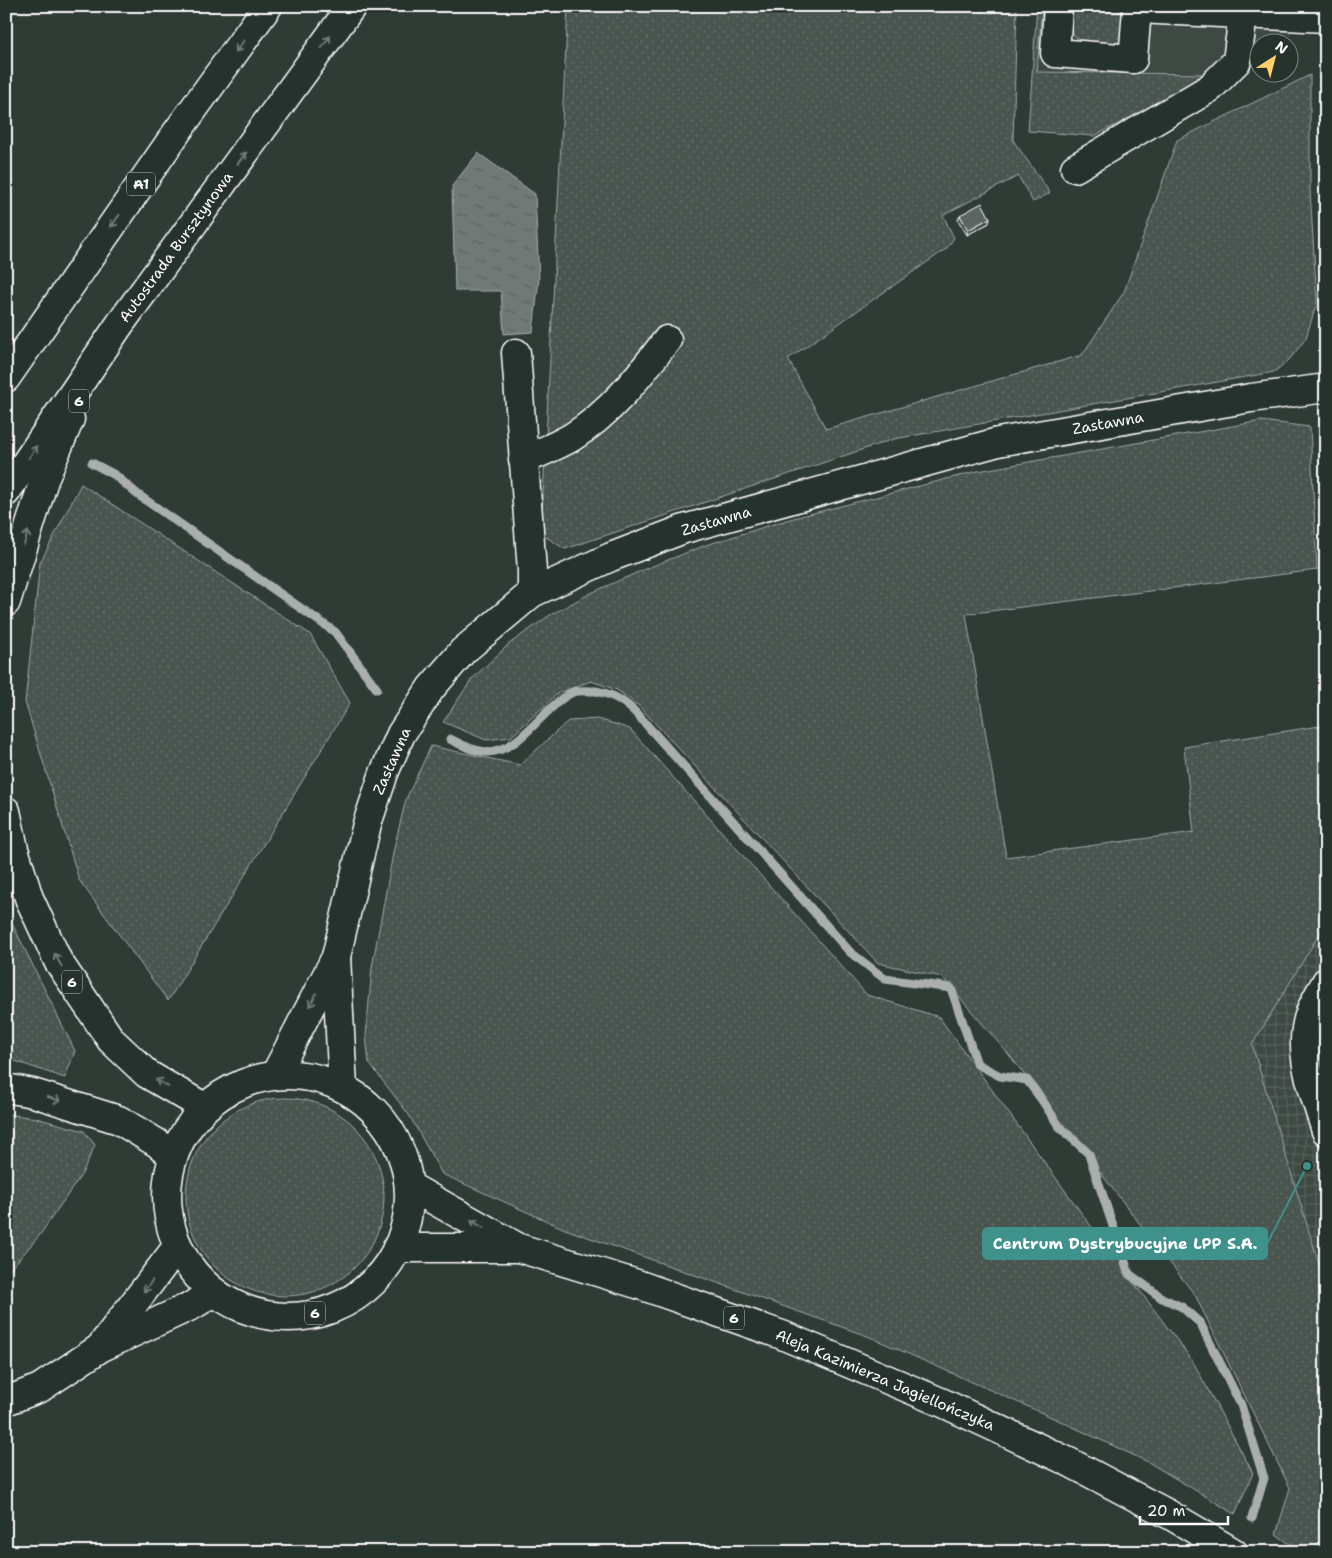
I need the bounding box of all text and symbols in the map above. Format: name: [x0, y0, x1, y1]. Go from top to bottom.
north arrow: [1250, 32, 1300, 82]
one-way arrow: [321, 35, 331, 49]
text: N: [1272, 37, 1291, 58]
one-way arrow: [235, 39, 245, 53]
one-way arrow: [237, 151, 247, 165]
street label: Autostrada Bursztynowa: [115, 167, 238, 326]
road number: A1: [127, 172, 155, 195]
one-way arrow: [110, 214, 120, 228]
road number: 6: [69, 390, 89, 412]
street label: Zastawna: [1071, 407, 1146, 439]
one-way arrow: [29, 445, 39, 459]
street label: Zastawna: [679, 501, 754, 541]
one-way arrow: [21, 531, 31, 547]
street label: Zastawna: [368, 724, 416, 798]
one-way arrow: [53, 953, 63, 968]
road number: 6: [62, 970, 82, 994]
one-way arrow: [308, 993, 318, 1008]
one-way arrow: [155, 1077, 169, 1087]
one-way arrow: [45, 1095, 61, 1105]
one-way arrow: [470, 1218, 484, 1228]
callout: Centrum Dystrybucyjne LPP S.A.: [983, 1228, 1267, 1259]
text: Centrum Dystrybucyjne LPP S.A.: [993, 1233, 1257, 1254]
one-way arrow: [142, 1279, 153, 1292]
road number: 6: [305, 1302, 325, 1325]
road number: 6: [724, 1306, 744, 1330]
street label: Aleja Kazimierza Jagiellończyka: [772, 1325, 998, 1436]
scale bar: [1140, 1493, 1227, 1525]
text: 20 m: [1147, 1501, 1186, 1521]

